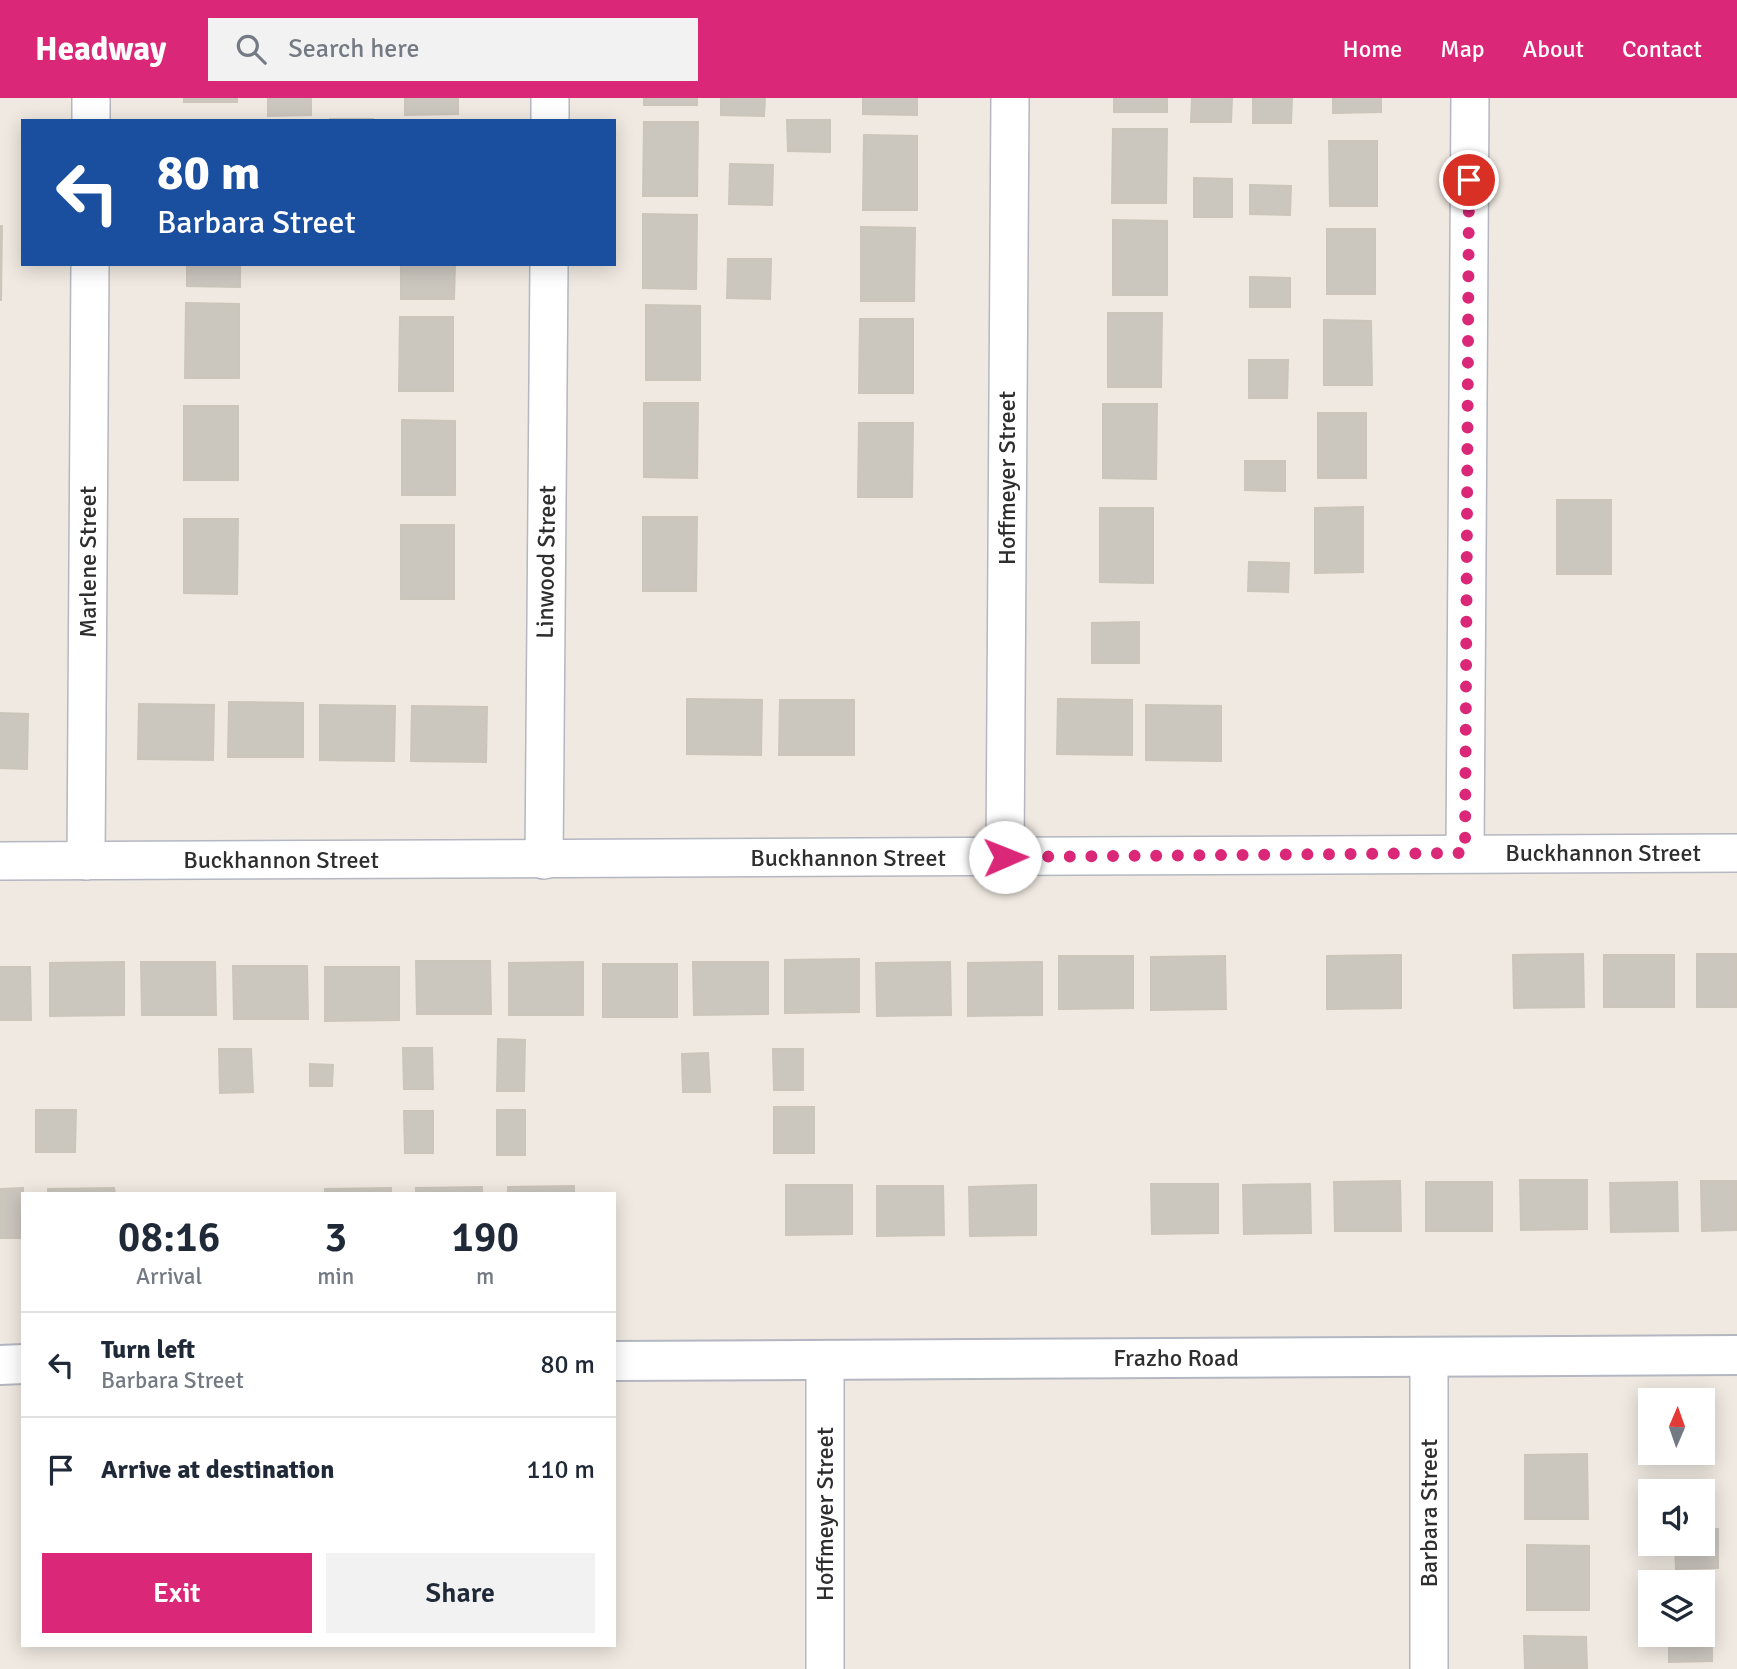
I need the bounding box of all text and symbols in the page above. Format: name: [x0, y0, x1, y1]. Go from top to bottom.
search box: [208, 18, 698, 81]
text: Headway: [35, 29, 166, 70]
icon: search: [232, 30, 270, 68]
text: Search here: [288, 33, 419, 65]
text: Home: [1342, 34, 1402, 64]
text: Map: [1440, 34, 1485, 64]
text: About: [1523, 34, 1584, 64]
text: Contact: [1622, 34, 1702, 64]
text: 80 m: [157, 143, 260, 203]
icon: left: [42, 147, 133, 238]
pin: [1439, 150, 1499, 210]
icon: arrive: [1450, 161, 1488, 199]
text: Barbara Street: [157, 203, 356, 242]
street label: Hoffmeyer Street: [992, 391, 1022, 565]
street label: Linwood Street: [530, 485, 562, 639]
street label: Marlene Street: [73, 486, 103, 638]
position arrow: [968, 820, 1042, 894]
street label: Buckhannon Street: [1505, 838, 1701, 868]
street label: Buckhannon Street: [750, 843, 946, 873]
street label: Buckhannon Street: [183, 845, 379, 875]
text: 08:16: [118, 1212, 220, 1263]
text: 3: [324, 1212, 347, 1263]
text: 190: [451, 1212, 519, 1263]
text: Arrival: [136, 1262, 202, 1291]
text: min: [317, 1262, 354, 1291]
text: m: [476, 1262, 494, 1291]
text: Turn left: [101, 1334, 195, 1366]
street label: Frazho Road: [1113, 1343, 1239, 1373]
icon: left: [42, 1346, 80, 1384]
text: 80 m: [540, 1349, 595, 1381]
text: Barbara Street: [101, 1366, 244, 1395]
north arrow: [1638, 1388, 1715, 1465]
map controls: [1638, 1388, 1715, 1647]
street label: Hoffmeyer Street: [810, 1427, 840, 1601]
street label: Barbara Street: [1414, 1439, 1444, 1588]
icon: arrive: [42, 1451, 80, 1489]
text: Arrive at destination: [101, 1454, 334, 1486]
text: 110 m: [526, 1454, 595, 1486]
button: sound: [1638, 1479, 1715, 1556]
button: Exit: [42, 1553, 312, 1633]
button: Share: [326, 1553, 595, 1633]
button: layers: [1638, 1570, 1715, 1647]

